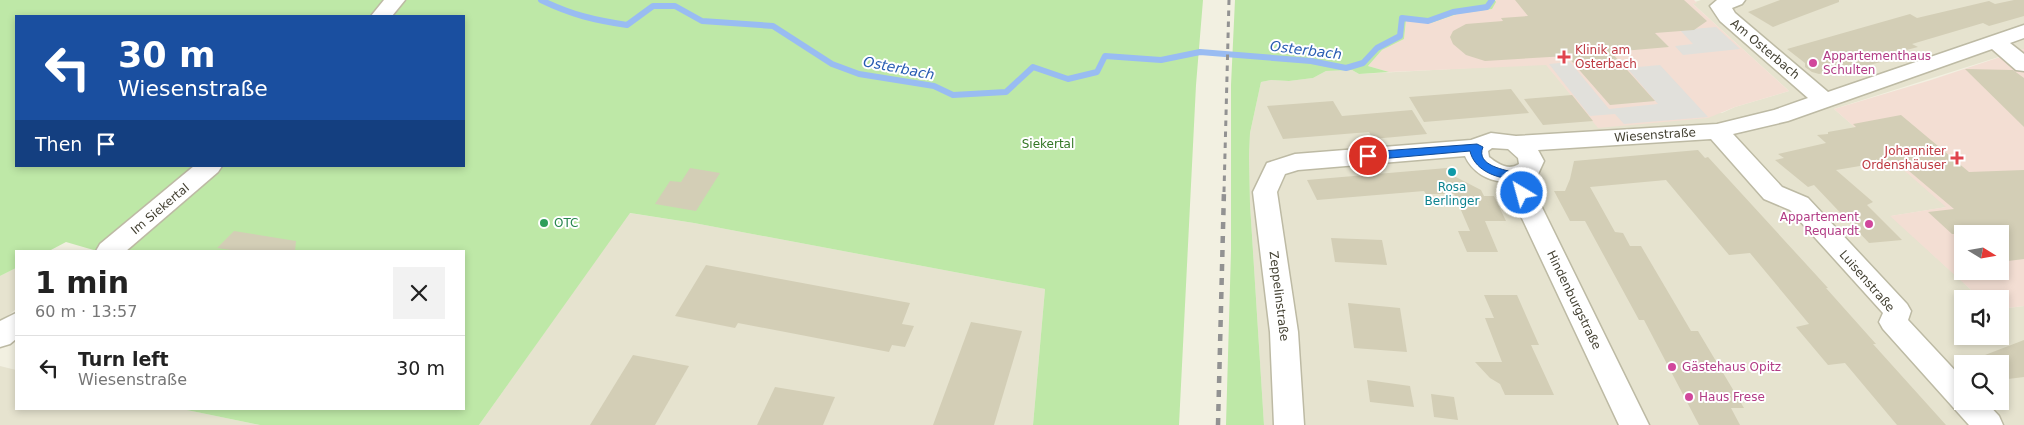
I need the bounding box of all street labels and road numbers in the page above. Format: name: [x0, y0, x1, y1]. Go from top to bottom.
street label: Am Osterbach: [1728, 16, 1802, 82]
street label: Wiesenstraße: [1614, 125, 1696, 145]
street label: Im Siekertal: [128, 181, 192, 237]
street label: Luisenstraße: [1837, 247, 1897, 315]
street label: Hindenburgstraße: [1544, 248, 1604, 352]
street label: Zeppelinstraße: [1267, 250, 1291, 342]

